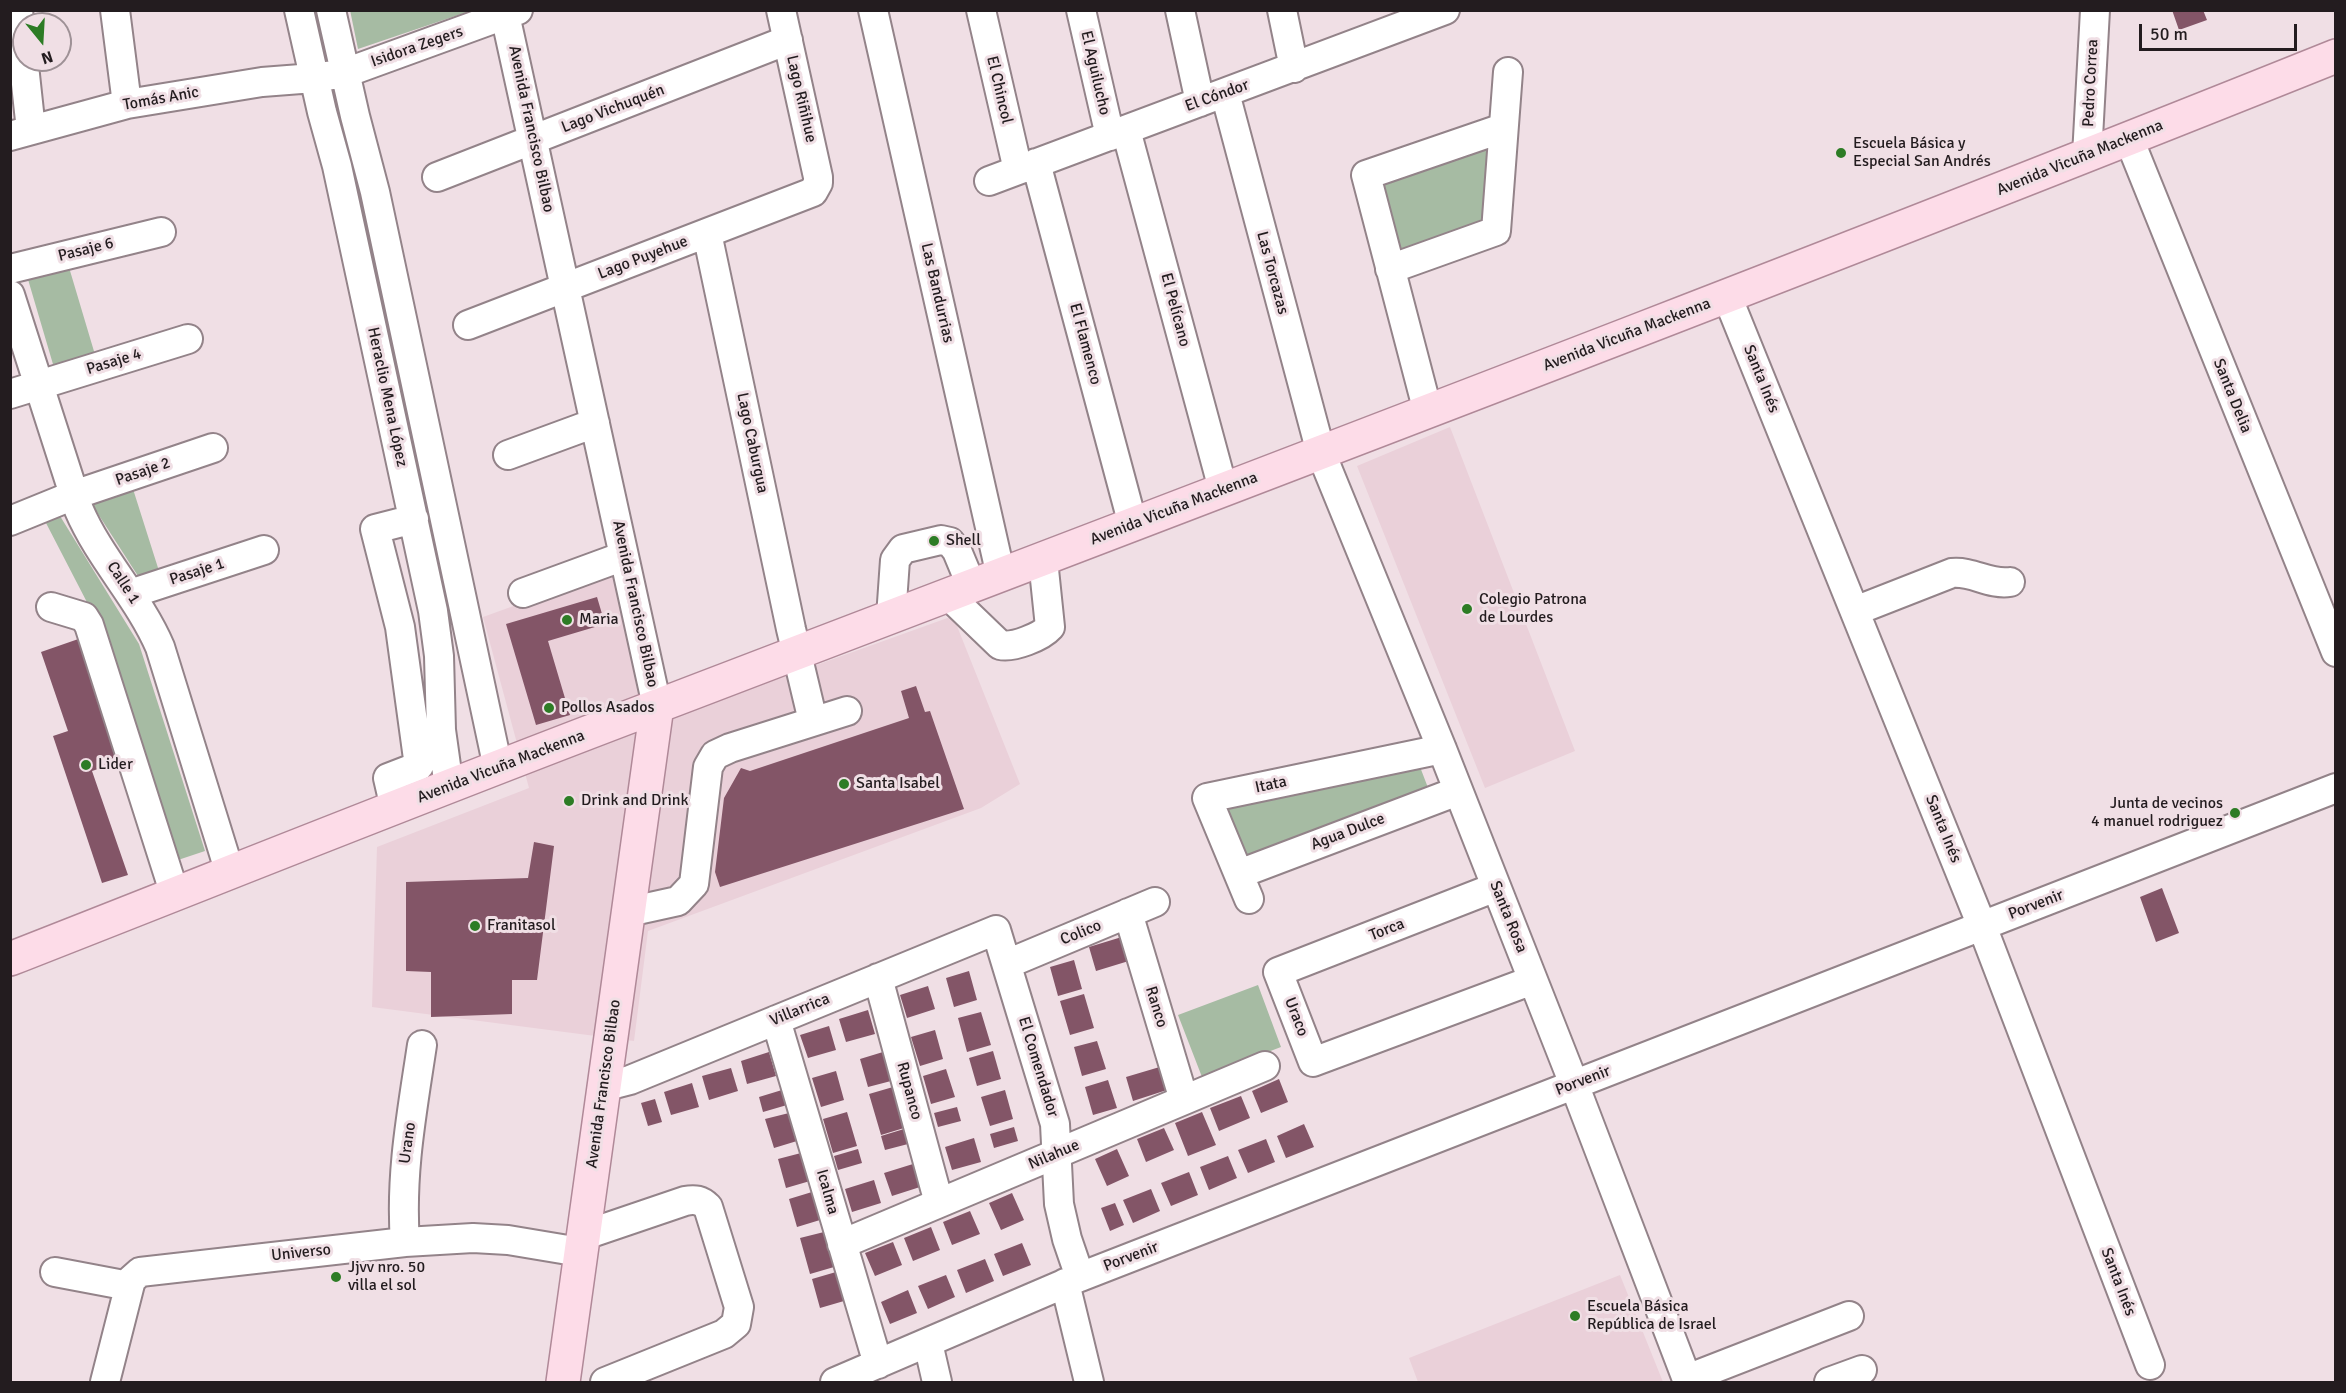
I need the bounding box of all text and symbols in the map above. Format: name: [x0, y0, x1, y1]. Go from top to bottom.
north arrow: [12, 12, 72, 72]
scale bar: [2142, 12, 2300, 50]
street label: Isidora Zegers: [368, 22, 466, 72]
text: 50 m: [2150, 23, 2188, 45]
street label: El Aguilucho: [1076, 29, 1114, 117]
street label: Pedro Correa: [2079, 39, 2103, 127]
street label: Avenida Francisco Bilbao: [504, 44, 558, 214]
text: N: [39, 46, 55, 68]
street label: Lago Riñihue: [782, 53, 820, 145]
street label: El Chincol: [982, 54, 1016, 126]
street label: El Cóndor: [1182, 76, 1252, 116]
street label: Lago Vichuquén: [559, 81, 667, 137]
street label: Tomás Anic: [122, 83, 200, 115]
street label: Avenida Vicuña Mackenna: [1994, 116, 2166, 200]
place label: Escuela Básica y Especial San Andrés: [1853, 134, 1991, 172]
marker: Escuela Básica y Especial San Andrés: [1834, 146, 1848, 160]
street label: Las Torcazas: [1252, 229, 1292, 317]
street label: Lago Puyehue: [595, 232, 691, 284]
street label: Pasaje 6: [56, 234, 116, 266]
street label: Las Bandurrias: [916, 241, 958, 345]
street label: El Pelícano: [1156, 271, 1194, 349]
street label: Avenida Vicuña Mackenna: [1541, 294, 1713, 376]
street label: El Flamenco: [1065, 301, 1105, 387]
street label: Heraclio Mena López: [363, 325, 411, 469]
street label: Santa Inés: [1739, 342, 1783, 416]
street label: Pasaje 4: [84, 345, 144, 379]
street label: Santa Delia: [2208, 356, 2256, 436]
street label: Lago Caburgua: [732, 391, 772, 495]
street label: Pasaje 2: [113, 454, 173, 490]
street label: Avenida Vicuña Mackenna: [1088, 468, 1260, 550]
street label: Avenida Francisco Bilbao: [608, 519, 662, 689]
place label: Shell: [946, 531, 981, 551]
marker: Shell: [927, 534, 941, 548]
street label: Pasaje 1: [167, 554, 227, 590]
street label: Calle 1: [102, 558, 144, 608]
place label: Colegio Patrona de Lourdes: [1479, 590, 1587, 628]
marker: Colegio Patrona de Lourdes: [1460, 602, 1474, 616]
place label: Maria: [579, 610, 619, 630]
marker: Maria: [560, 613, 574, 627]
place label: Pollos Asados: [561, 698, 654, 718]
marker: Pollos Asados: [542, 701, 556, 715]
street label: Avenida Vicuña Mackenna: [415, 726, 587, 808]
place label: Lider: [98, 755, 133, 775]
marker: Lider: [79, 758, 93, 772]
street label: Itata: [1253, 772, 1289, 798]
place label: Santa Isabel: [856, 774, 940, 794]
marker: Santa Isabel: [837, 777, 851, 791]
place label: Drink and Drink: [581, 791, 689, 811]
street label: Santa Inés: [1921, 792, 1965, 866]
marker: Drink and Drink: [562, 794, 576, 808]
place label: Junta de vecinos 4 manuel rodriguez: [2091, 794, 2223, 832]
marker: Junta de vecinos 4 manuel rodriguez: [2228, 806, 2242, 820]
street label: Agua Dulce: [1308, 809, 1388, 855]
street label: Santa Rosa: [1485, 878, 1531, 956]
street label: Porvenir: [2006, 886, 2066, 924]
street label: Torca: [1367, 915, 1407, 945]
place label: Franitasol: [487, 916, 556, 936]
street label: Colico: [1058, 916, 1104, 950]
marker: Franitasol: [468, 919, 482, 933]
street label: Ranco: [1141, 984, 1171, 1030]
street label: Villarrica: [767, 989, 833, 1031]
street label: Uraco: [1280, 995, 1312, 1039]
street label: Avenida Francisco Bilbao: [583, 998, 625, 1170]
street label: El Comendador: [1014, 1015, 1062, 1119]
street label: Rupanco: [892, 1060, 926, 1122]
street label: Porvenir: [1553, 1062, 1613, 1100]
street label: Urano: [396, 1121, 420, 1165]
street label: Nilahue: [1026, 1136, 1082, 1174]
street label: Icalma: [811, 1167, 843, 1217]
street label: Porvenir: [1101, 1238, 1161, 1276]
street label: Universo: [270, 1240, 332, 1266]
street label: Santa Inés: [2096, 1245, 2140, 1319]
place label: Jjvv nro. 50 villa el sol: [348, 1258, 425, 1296]
marker: Jjvv nro. 50 villa el sol: [329, 1270, 343, 1284]
place label: Escuela Básica República de Israel: [1587, 1297, 1716, 1335]
marker: Escuela Básica República de Israel: [1568, 1309, 1582, 1323]

